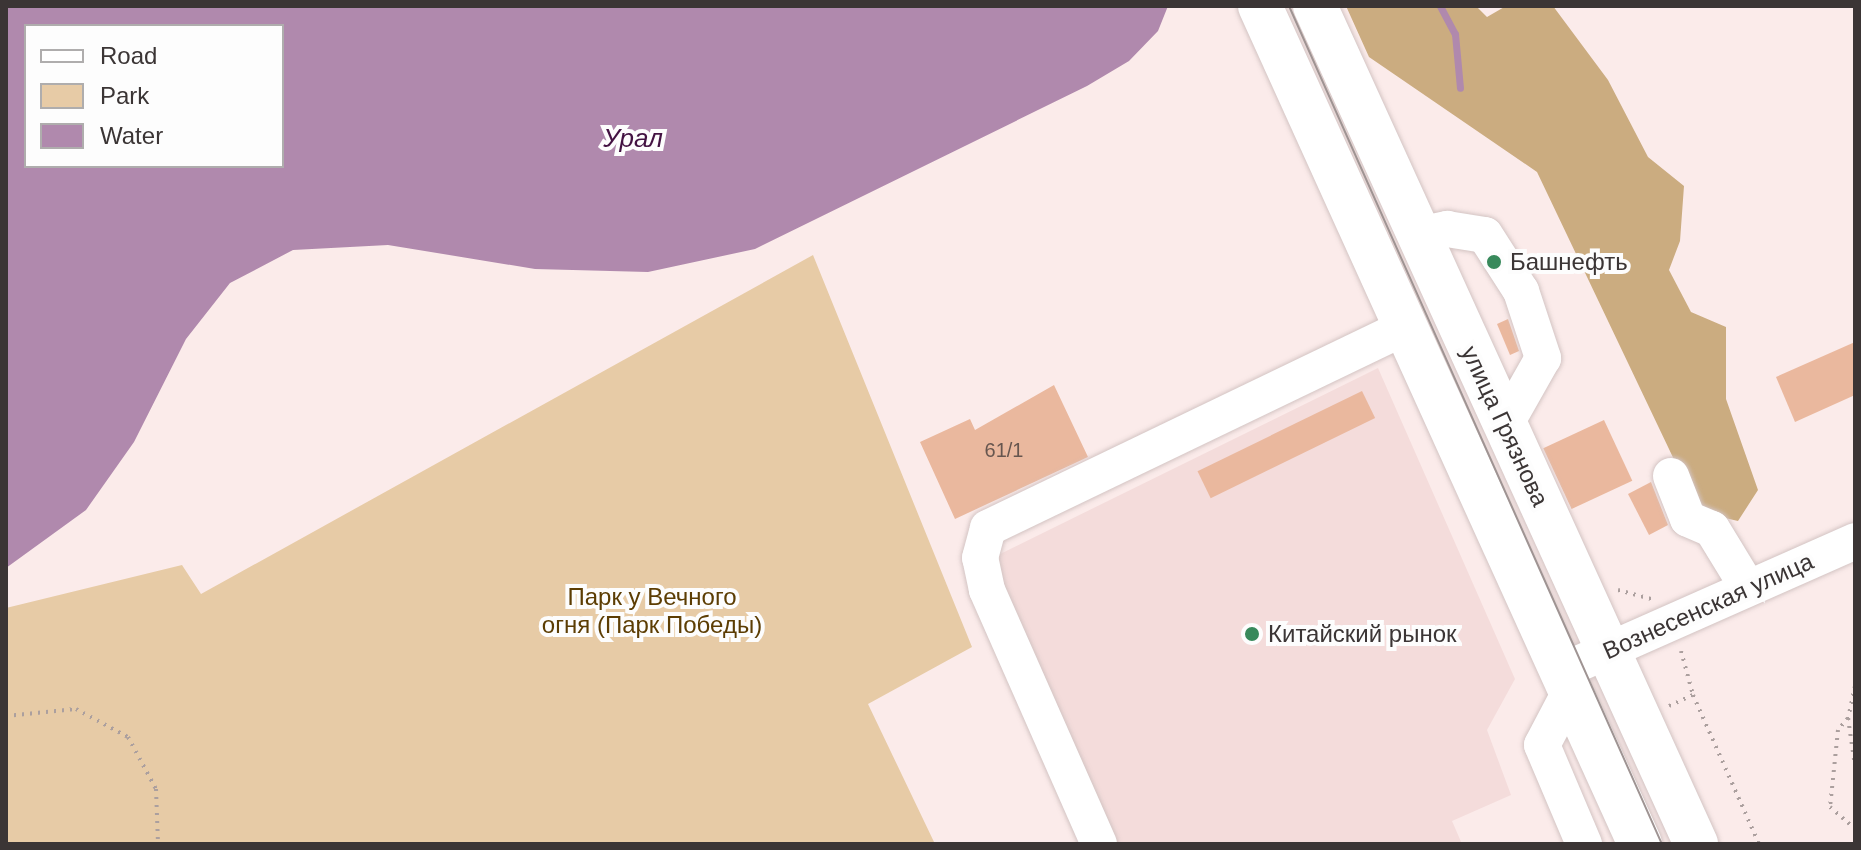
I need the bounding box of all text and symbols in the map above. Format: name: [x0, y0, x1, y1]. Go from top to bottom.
legend: [24, 24, 284, 168]
text: Road: [100, 42, 157, 69]
text: Park: [100, 82, 149, 109]
text: Water: [100, 122, 163, 149]
water label: Урал: [603, 123, 663, 155]
place label: Башнефть: [1510, 248, 1628, 276]
marker: Башнефть: [1485, 253, 1503, 271]
street label: улица Грязнова: [1455, 341, 1555, 511]
house number: 61/1: [985, 438, 1023, 462]
street label: Вознесенская улица: [1598, 547, 1818, 665]
park label: Парк у Вечного огня (Парк Победы): [542, 583, 762, 639]
place label: Китайский рынок: [1268, 620, 1457, 648]
marker: Китайский рынок: [1243, 625, 1261, 643]

